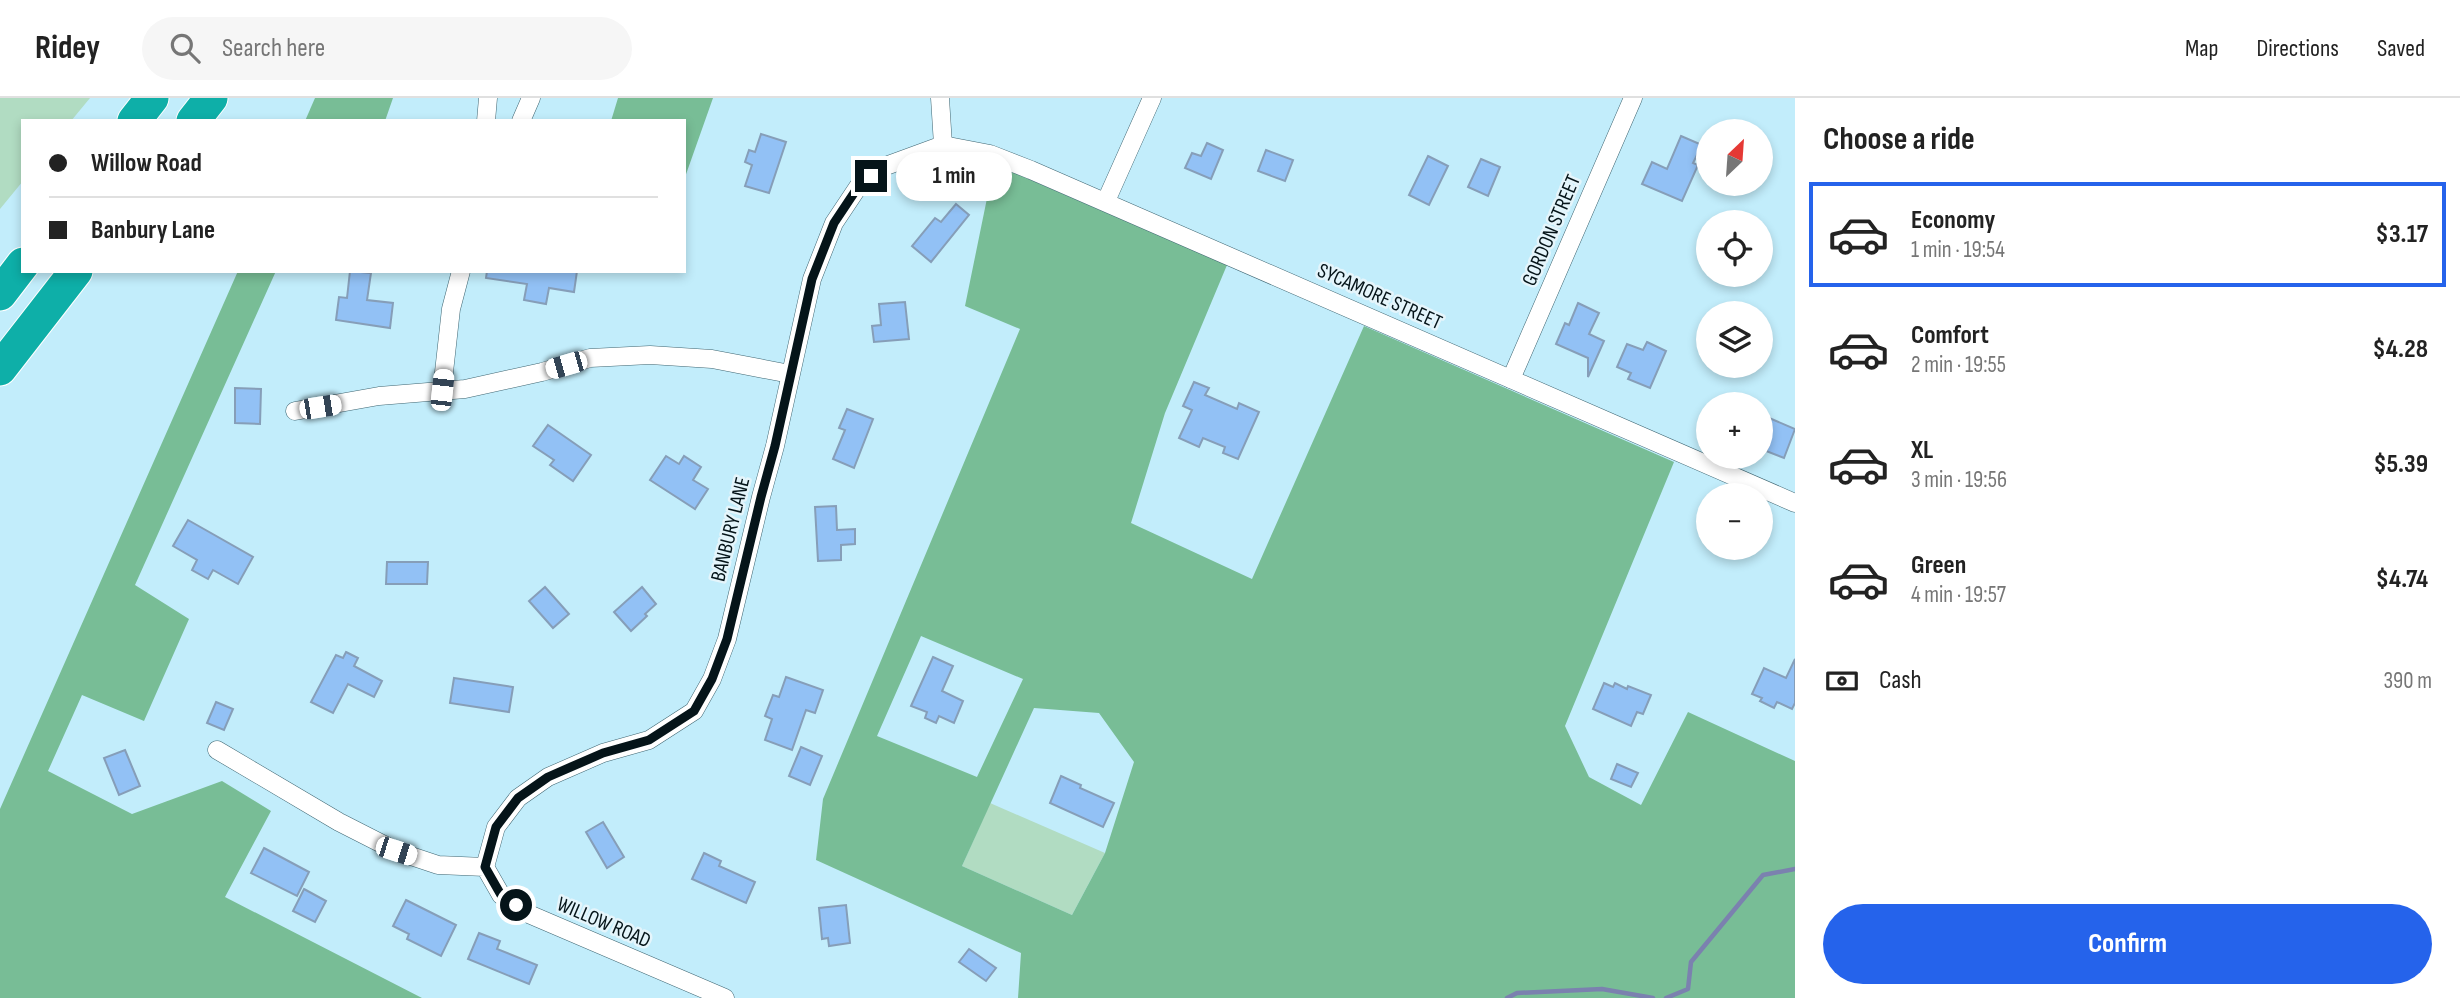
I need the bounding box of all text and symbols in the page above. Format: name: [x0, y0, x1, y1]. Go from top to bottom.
search box: [142, 17, 632, 80]
text: Ridey: [35, 28, 100, 68]
icon: search: [166, 29, 204, 67]
text: Search here: [222, 33, 325, 64]
text: Map: [2185, 34, 2218, 63]
text: Directions: [2256, 34, 2339, 63]
text: Saved: [2377, 34, 2425, 63]
north arrow: [1696, 119, 1773, 196]
map controls: [1696, 119, 1773, 560]
text: Choose a ride: [1823, 120, 1975, 159]
text: Willow Road: [91, 148, 202, 179]
callout: 1 min: [896, 152, 1011, 200]
route end: [855, 160, 887, 192]
text: 1 min: [933, 162, 975, 190]
street label: GORDON STREET: [1517, 170, 1586, 289]
icon: car: [1827, 203, 1890, 266]
text: Economy: [1911, 205, 1995, 236]
button: locate: [1696, 210, 1773, 287]
text: Banbury Lane: [91, 215, 215, 246]
text: $3.17: [2376, 219, 2428, 250]
text: 1 min · 19:54: [1911, 236, 2005, 264]
street label: SYCAMORE STREET: [1314, 258, 1446, 335]
button: layers: [1696, 301, 1773, 378]
icon: car: [1827, 318, 1890, 381]
text: Comfort: [1911, 320, 1989, 351]
text: $4.28: [2372, 334, 2428, 365]
car: [543, 349, 590, 381]
text: 2 min · 19:55: [1911, 351, 2006, 379]
car: [430, 368, 455, 412]
button: +: [1696, 392, 1773, 469]
car: [298, 393, 343, 421]
icon: car: [1827, 433, 1890, 496]
text: XL: [1911, 435, 1933, 466]
text: $5.39: [2373, 449, 2428, 480]
text: 3 min · 19:56: [1911, 466, 2007, 494]
street label: BANBURY LANE: [705, 474, 756, 584]
button: −: [1696, 483, 1773, 560]
icon: car: [1827, 548, 1890, 611]
text: Green: [1911, 550, 1966, 581]
text: $4.74: [2376, 564, 2428, 595]
text: 4 min · 19:57: [1911, 581, 2006, 609]
icon: cash: [1823, 662, 1861, 700]
text: Cash: [1879, 665, 1922, 696]
text: 390 m: [2383, 667, 2432, 695]
car: [373, 835, 420, 867]
route start: [500, 889, 532, 921]
street label: WILLOW ROAD: [553, 892, 654, 953]
button: Confirm: [1823, 904, 2432, 984]

